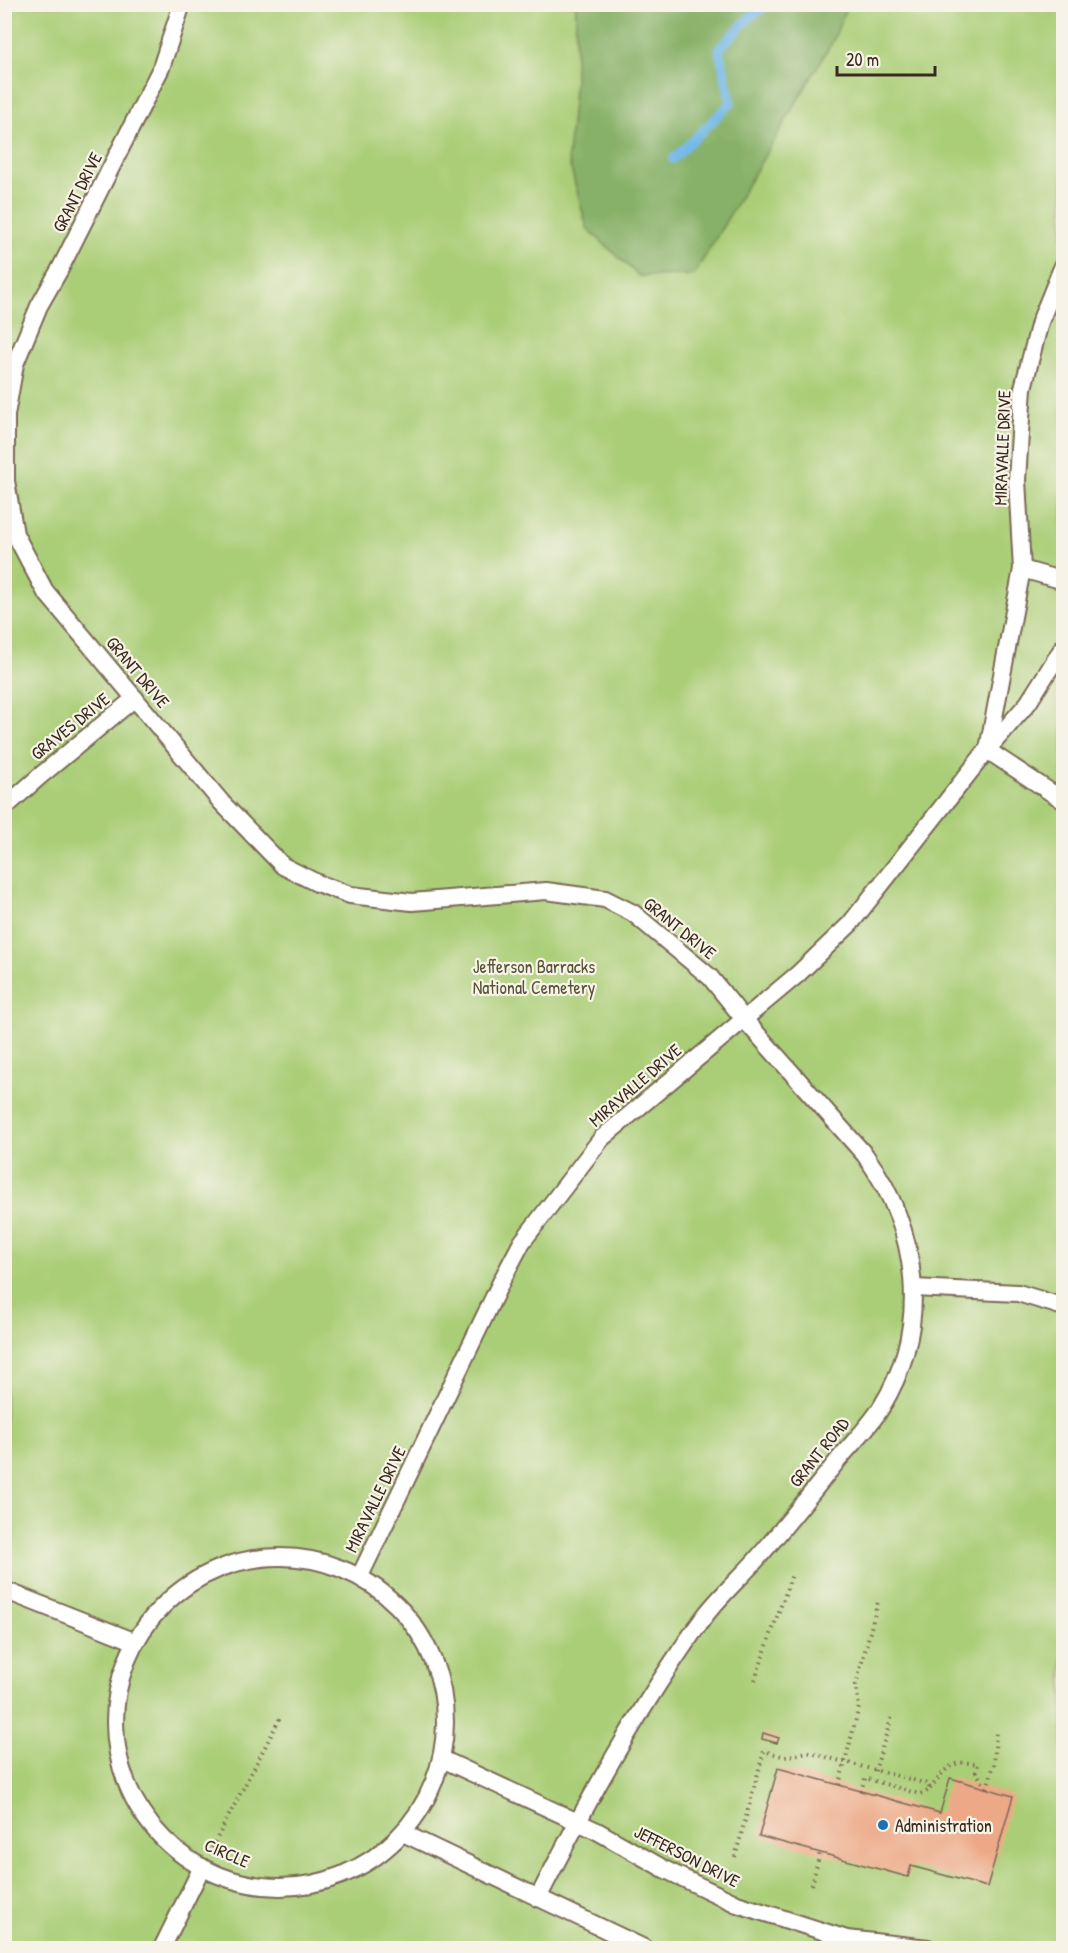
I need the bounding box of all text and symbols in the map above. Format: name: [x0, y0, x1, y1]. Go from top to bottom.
scale bar: [837, 39, 934, 77]
text: 20 m: [846, 47, 879, 72]
street label: GRANT DRIVE: [46, 148, 108, 236]
street label: MIRAVALLE DRIVE: [987, 390, 1017, 506]
street label: GRANT DRIVE: [101, 631, 175, 713]
street label: GRAVES DRIVE: [25, 686, 115, 766]
street label: GRANT DRIVE: [638, 891, 722, 965]
park label: Jefferson Barracks National Cemetery: [473, 954, 596, 1000]
street label: MIRAVALLE DRIVE: [583, 1038, 687, 1132]
street label: GRANT ROAD: [783, 1411, 855, 1492]
street label: MIRAVALLE DRIVE: [338, 1442, 412, 1556]
place label: Administration: [895, 1813, 992, 1838]
marker: Administration: [876, 1818, 890, 1832]
street label: JEFFERSON DRIVE: [630, 1819, 744, 1893]
street label: CIRCLE: [201, 1832, 253, 1874]

